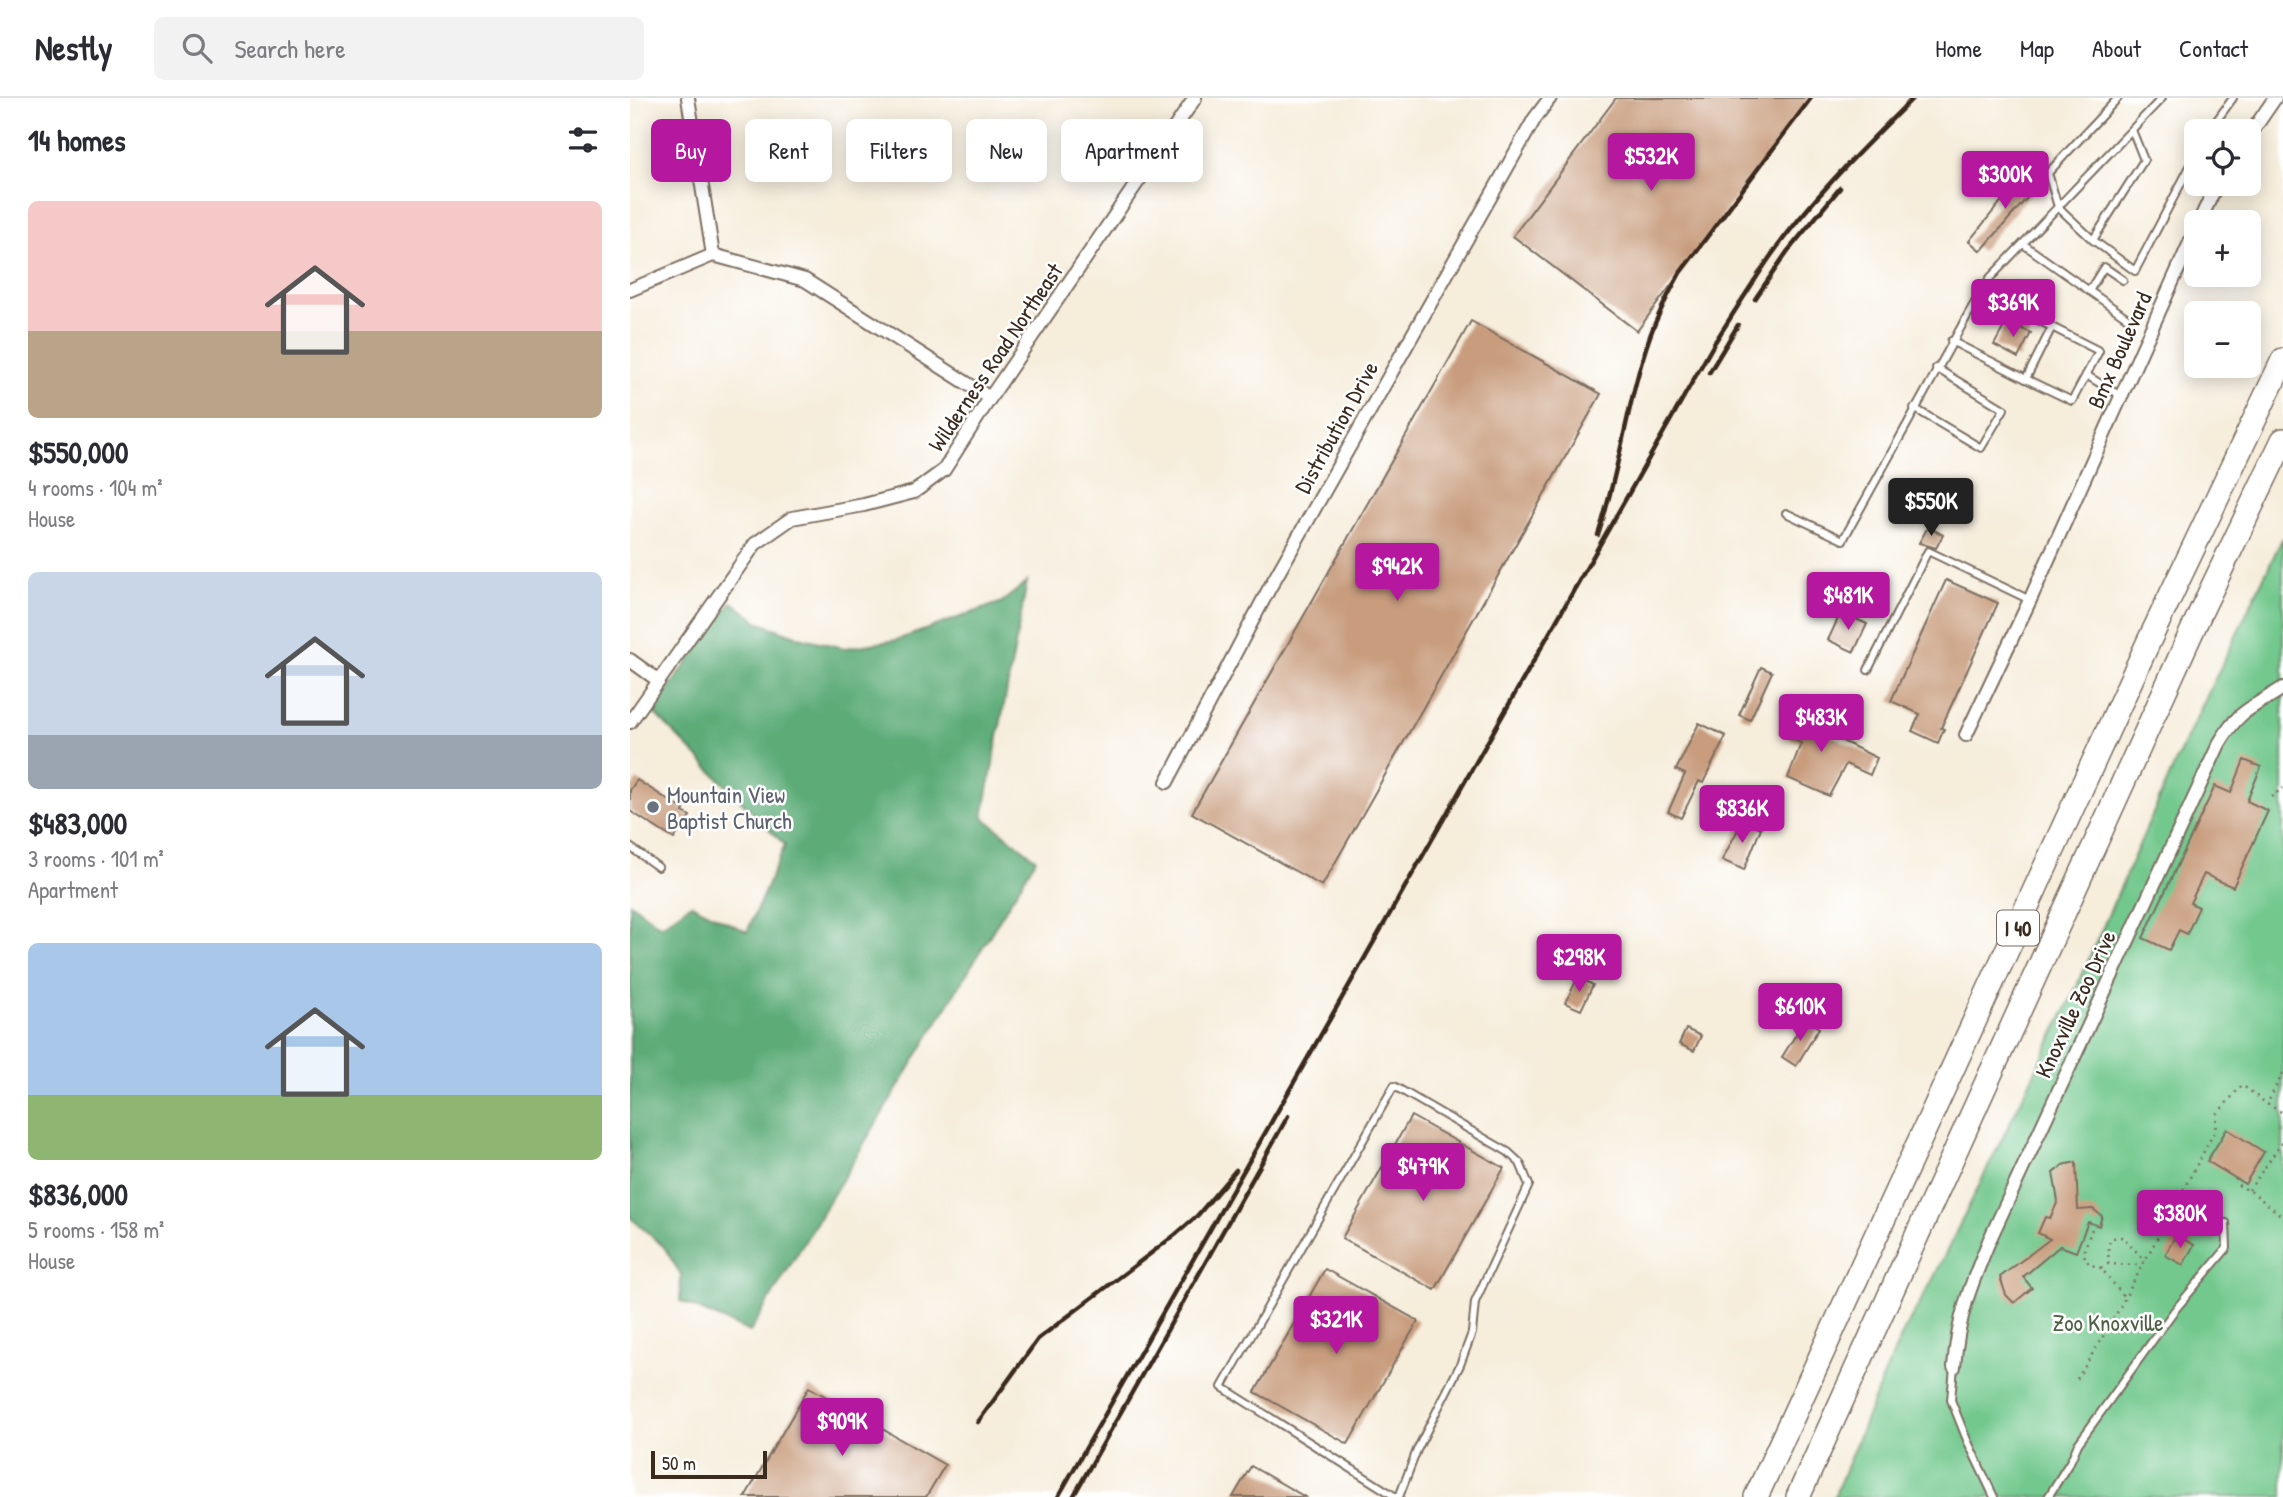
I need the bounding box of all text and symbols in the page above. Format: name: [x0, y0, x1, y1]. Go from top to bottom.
search box: [154, 17, 644, 80]
text: Nestly: [35, 26, 112, 70]
icon: search: [178, 29, 216, 67]
text: Search here: [234, 31, 346, 66]
text: Home: [1935, 32, 1982, 64]
text: Map: [2020, 32, 2054, 64]
text: About: [2092, 32, 2141, 64]
text: Contact: [2179, 32, 2248, 64]
chip: Buy: [651, 119, 731, 182]
chip: Rent: [745, 119, 832, 182]
chip: Filters: [846, 119, 952, 182]
chip: New: [966, 119, 1047, 182]
chip: Apartment: [1061, 119, 1203, 182]
map controls: [2184, 119, 2261, 378]
button: locate: [2184, 119, 2261, 196]
text: 14 homes: [28, 120, 126, 160]
icon: filters: [564, 121, 602, 159]
pin: $532K: [1602, 134, 1700, 193]
text: $532K: [1624, 140, 1678, 171]
pin: $300K: [1956, 152, 2054, 211]
text: $300K: [1978, 158, 2032, 189]
button: +: [2184, 210, 2261, 287]
icon: home: [252, 247, 378, 373]
street label: Wilderness Road Northeast: [920, 256, 1070, 457]
pin: $369K: [1964, 280, 2062, 339]
text: $369K: [1987, 286, 2039, 317]
street label: Bmx Boulevard: [2080, 287, 2158, 413]
button: −: [2184, 301, 2261, 378]
street label: Distribution Drive: [1287, 355, 1385, 499]
text: $550,000: [28, 432, 128, 472]
text: 4 rooms · 104 m²: [28, 472, 162, 503]
pin: $550K: [1882, 478, 1980, 538]
text: $550K: [1904, 485, 1958, 516]
text: House: [28, 503, 75, 534]
pin: $942K: [1348, 544, 1446, 603]
text: $942K: [1371, 550, 1423, 581]
pin: $481K: [1799, 573, 1897, 632]
text: $481K: [1823, 579, 1873, 610]
icon: home: [252, 618, 378, 744]
pin: $483K: [1772, 694, 1870, 754]
text: $483K: [1795, 701, 1847, 732]
place label: Mountain View Baptist Church: [667, 779, 792, 836]
pin: $836K: [1693, 786, 1791, 845]
text: $836K: [1715, 792, 1769, 823]
marker: Mountain View Baptist Church: [645, 799, 661, 815]
text: $483,000: [28, 803, 127, 843]
text: 3 rooms · 101 m²: [28, 843, 164, 874]
text: Apartment: [28, 874, 118, 905]
road number: I 40: [1997, 910, 2039, 946]
street label: Knoxville Zoo Drive: [2027, 925, 2123, 1083]
pin: $298K: [1530, 934, 1628, 994]
text: $298K: [1553, 941, 1605, 972]
pin: $610K: [1751, 984, 1849, 1043]
icon: home: [252, 989, 378, 1115]
text: $610K: [1774, 990, 1826, 1021]
pin: $479K: [1374, 1144, 1472, 1203]
text: $479K: [1397, 1150, 1449, 1181]
text: $836,000: [28, 1174, 128, 1214]
pin: $380K: [2131, 1190, 2229, 1250]
text: $380K: [2153, 1197, 2207, 1228]
text: 5 rooms · 158 m²: [28, 1214, 164, 1245]
text: House: [28, 1245, 75, 1276]
pin: $321K: [1287, 1296, 1385, 1356]
text: $321K: [1309, 1303, 1363, 1334]
park label: Zoo Knoxville: [2053, 1307, 2163, 1338]
pin: $909K: [793, 1398, 891, 1458]
text: $909K: [817, 1405, 867, 1436]
scale bar: [651, 1448, 766, 1480]
text: 50 m: [662, 1450, 696, 1476]

